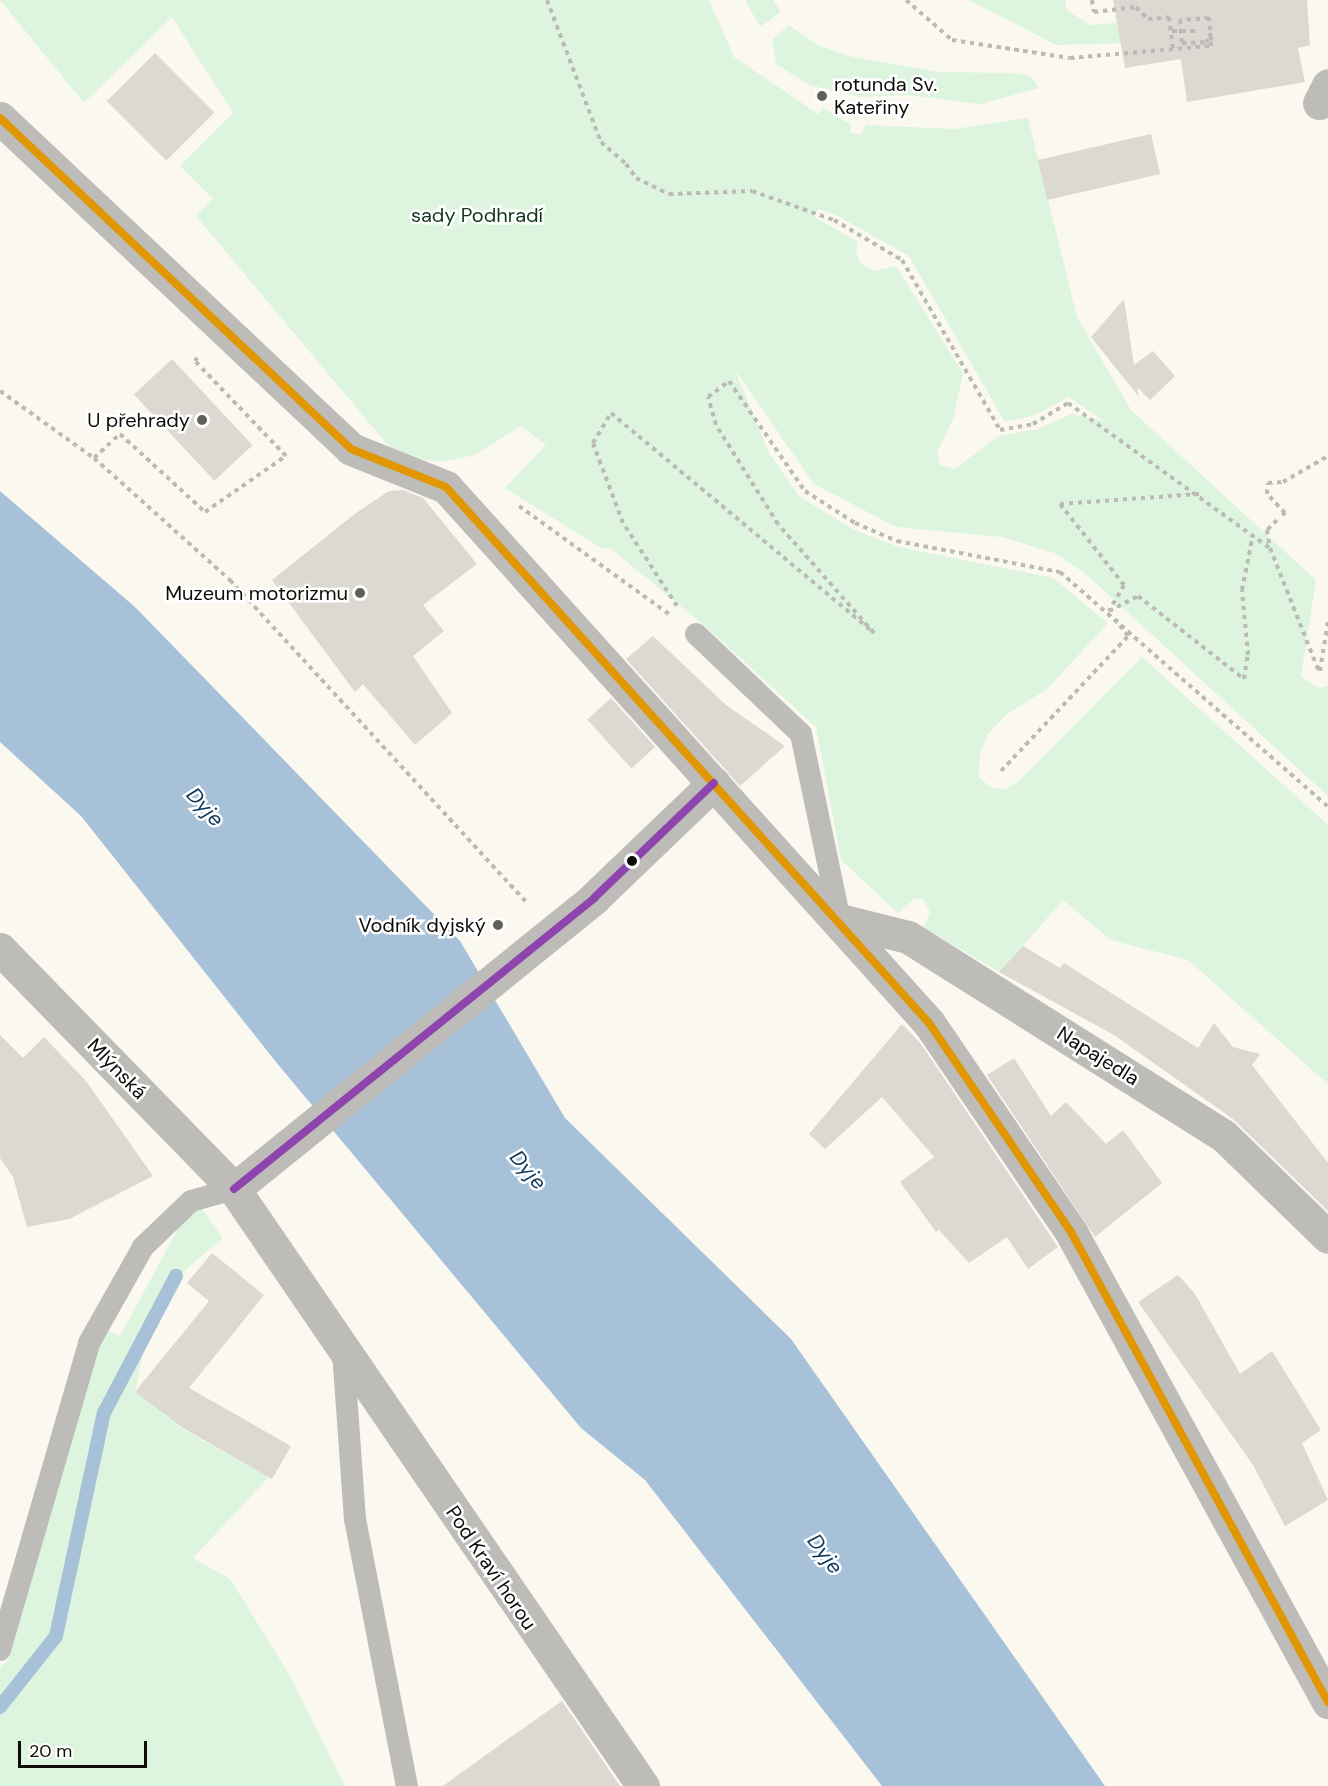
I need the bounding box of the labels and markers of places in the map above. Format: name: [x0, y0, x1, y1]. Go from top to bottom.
place label: rotunda Sv. Kateřiny: [834, 72, 937, 119]
marker: rotunda Sv. Kateřiny: [815, 89, 829, 103]
place label: U přehrady: [87, 408, 190, 432]
marker: U přehrady: [195, 413, 209, 427]
place label: Muzeum motorizmu: [165, 581, 348, 605]
marker: Muzeum motorizmu: [353, 586, 367, 600]
unlabelled marker: [626, 855, 638, 867]
place label: Vodník dyjský: [358, 913, 486, 937]
marker: Vodník dyjský: [491, 918, 505, 932]

